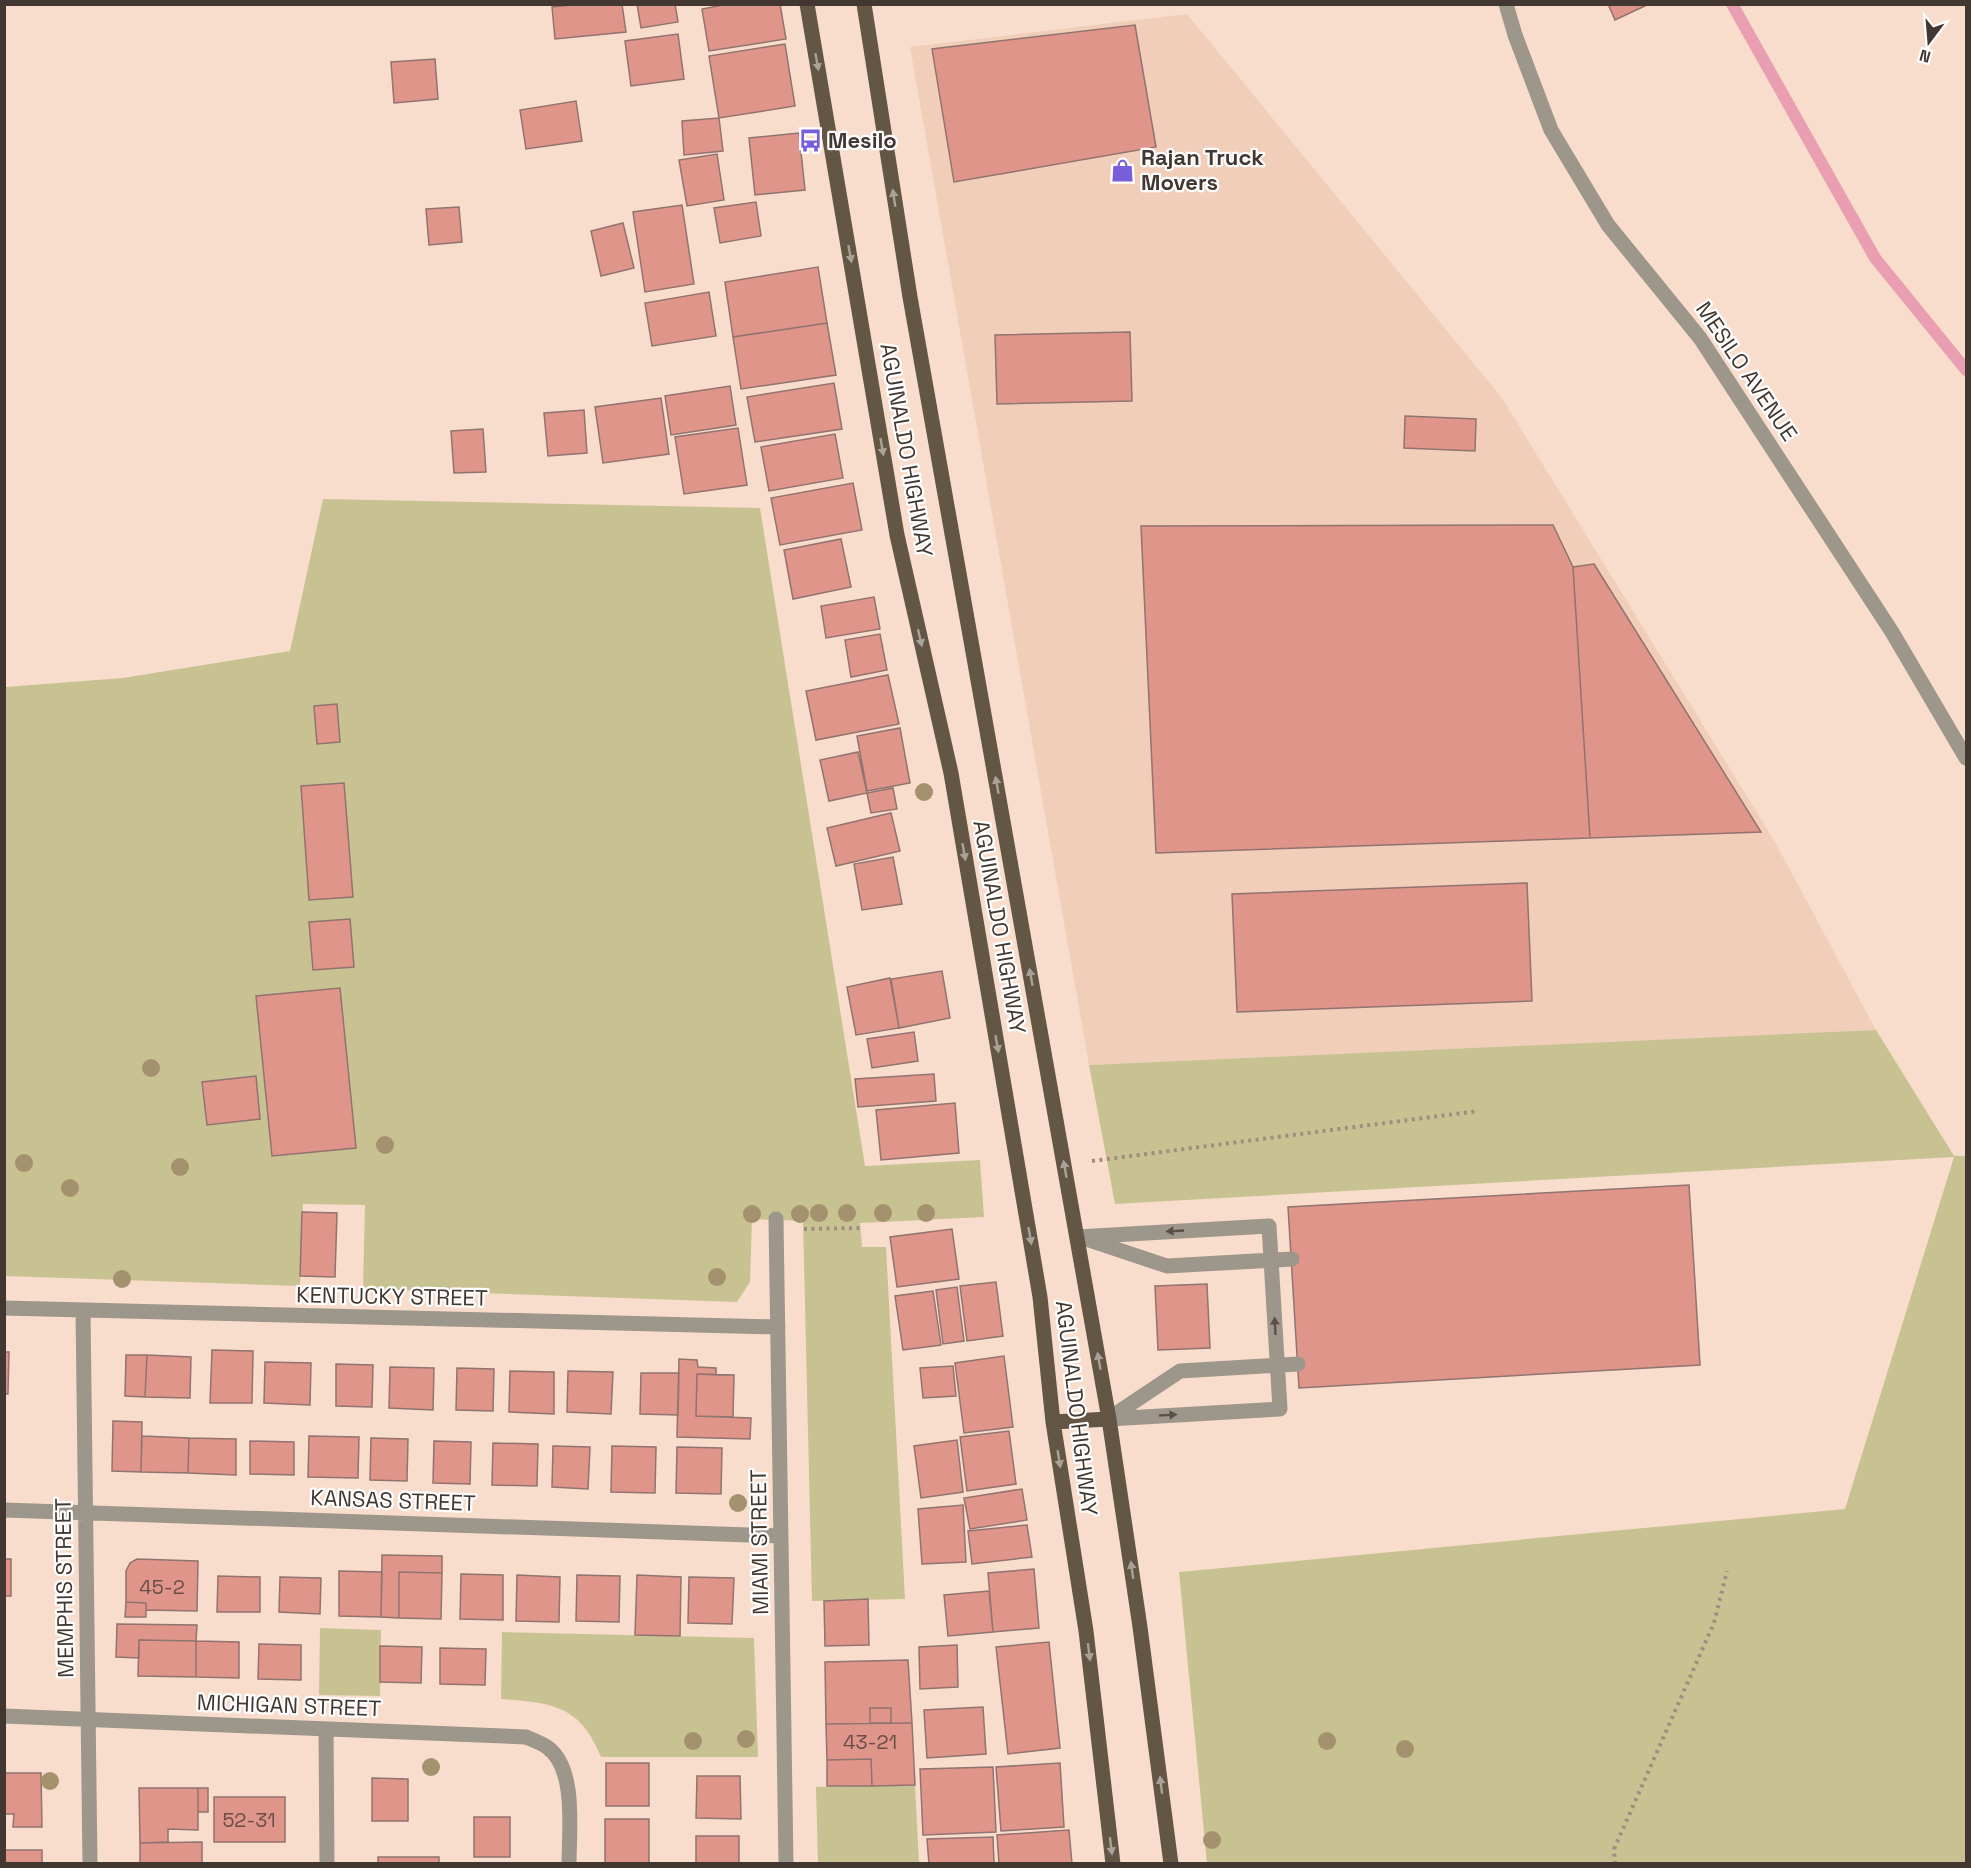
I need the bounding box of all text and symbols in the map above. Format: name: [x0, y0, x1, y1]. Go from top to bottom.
north arrow: [1899, 12, 1959, 72]
text: N: [1917, 44, 1933, 68]
one-way arrow: [813, 53, 822, 72]
place label: Mesilo: [828, 126, 897, 154]
bus stop icon: Mesilo: [797, 127, 823, 153]
place label: Rajan Truck Movers: [1141, 143, 1264, 196]
shop icon: Rajan Truck Movers: [1110, 157, 1136, 183]
one-way arrow: [889, 188, 898, 207]
one-way arrow: [845, 245, 854, 264]
street label: MESILO AVENUE: [1690, 296, 1804, 446]
street label: AGUINALDO HIGHWAY: [874, 341, 940, 560]
one-way arrow: [878, 437, 887, 456]
one-way arrow: [916, 629, 926, 647]
one-way arrow: [992, 775, 1001, 794]
street label: AGUINALDO HIGHWAY: [967, 818, 1033, 1037]
one-way arrow: [960, 842, 969, 861]
one-way arrow: [1026, 967, 1035, 986]
one-way arrow: [993, 1035, 1002, 1054]
one-way arrow: [1060, 1159, 1069, 1178]
one-way arrow: [1026, 1227, 1035, 1246]
one-way arrow: [1165, 1227, 1184, 1236]
street label: KENTUCKY STREET: [296, 1280, 488, 1312]
street label: AGUINALDO HIGHWAY: [1050, 1299, 1104, 1518]
one-way arrow: [1270, 1317, 1280, 1336]
one-way arrow: [1094, 1351, 1103, 1370]
one-way arrow: [1158, 1411, 1177, 1420]
one-way arrow: [1055, 1450, 1064, 1469]
street label: MIAMI STREET: [744, 1469, 774, 1615]
street label: KANSAS STREET: [310, 1483, 476, 1517]
street label: MEMPHIS STREET: [48, 1498, 80, 1678]
one-way arrow: [1127, 1560, 1136, 1579]
house number: 45-2: [139, 1574, 185, 1600]
one-way arrow: [1084, 1643, 1093, 1662]
street label: MICHIGAN STREET: [196, 1688, 382, 1722]
house number: 43-21: [843, 1729, 897, 1755]
one-way arrow: [1156, 1775, 1165, 1794]
house number: 52-31: [222, 1807, 276, 1833]
one-way arrow: [1106, 1836, 1116, 1855]

